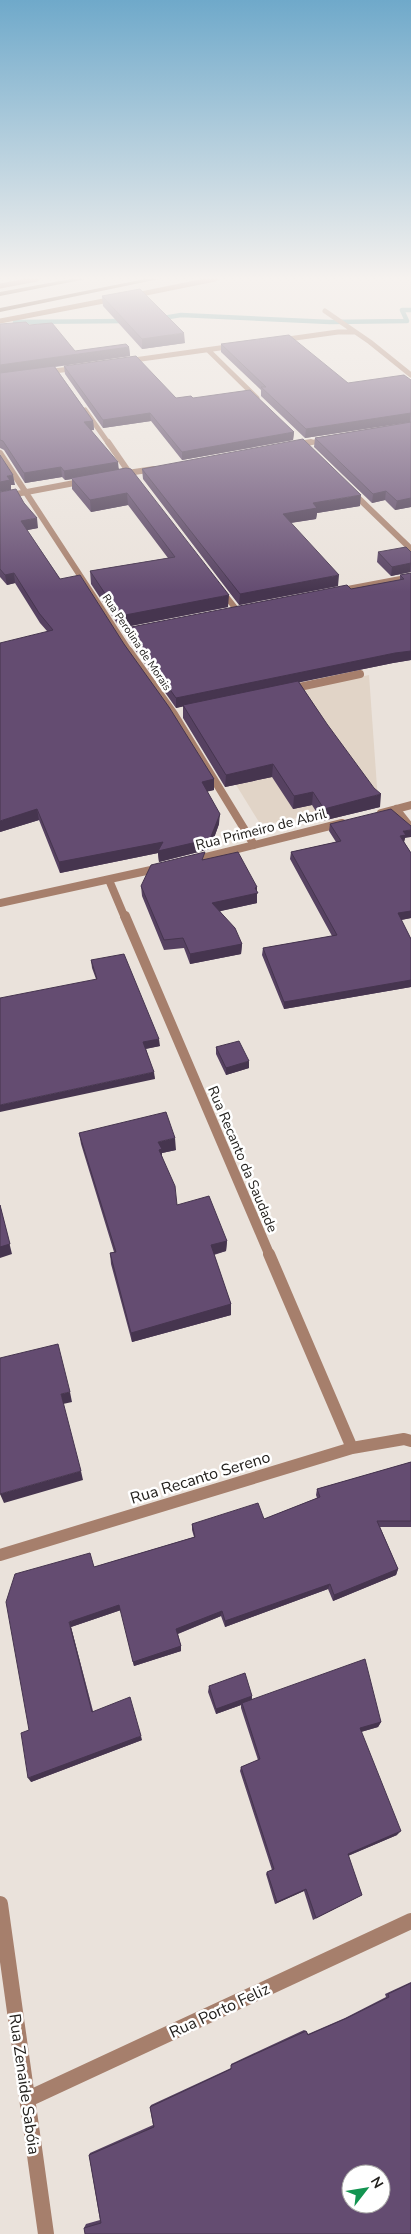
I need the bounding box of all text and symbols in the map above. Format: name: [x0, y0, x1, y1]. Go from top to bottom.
street label: Rua Perolina de Morais: [99, 591, 175, 694]
street label: Rua Primeiro de Abril: [194, 804, 329, 855]
street label: Rua Recanto da Saudade: [203, 1083, 282, 1235]
street label: Rua Recanto Sereno: [128, 1446, 273, 1510]
street label: Rua Porto Feliz: [166, 1978, 273, 2044]
street label: Rua Zenaide Sabóia: [3, 2012, 45, 2156]
north arrow: [341, 2164, 391, 2214]
text: N: [366, 2173, 388, 2192]

